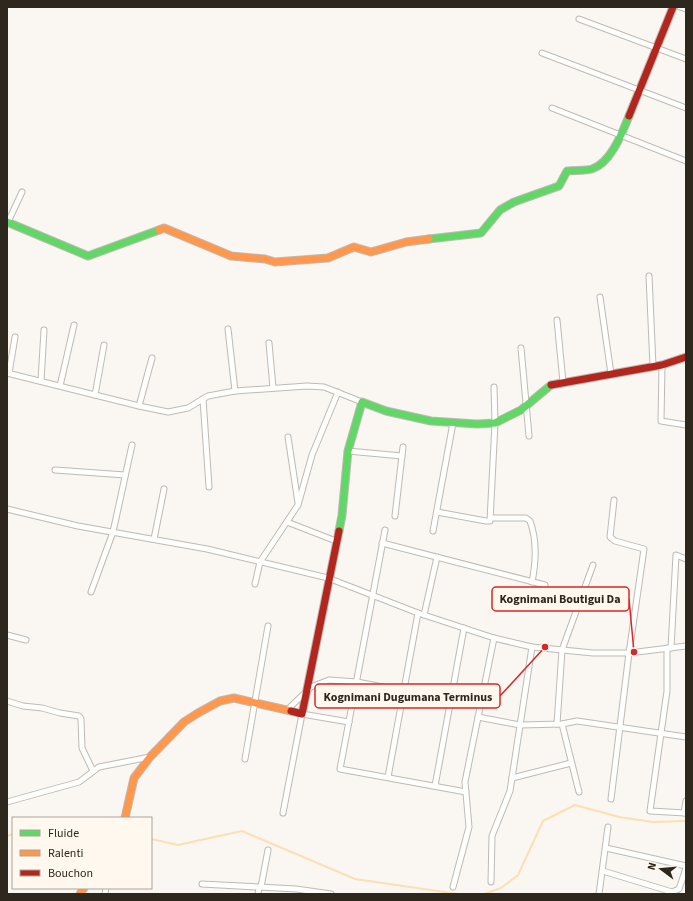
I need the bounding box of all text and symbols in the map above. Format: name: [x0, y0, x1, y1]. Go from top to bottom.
callout: Kognimani Boutigui Da: [492, 587, 629, 611]
text: Kognimani Boutigui Da: [499, 591, 621, 608]
callout: Kognimani Dugumana Terminus: [315, 684, 500, 708]
text: Kognimani Dugumana Terminus: [324, 689, 492, 706]
legend: [12, 817, 152, 889]
text: Fluide: [48, 825, 79, 842]
text: Ralenti: [48, 845, 83, 862]
north arrow: [641, 849, 681, 889]
text: N: [644, 861, 660, 872]
text: Bouchon: [48, 865, 93, 882]

